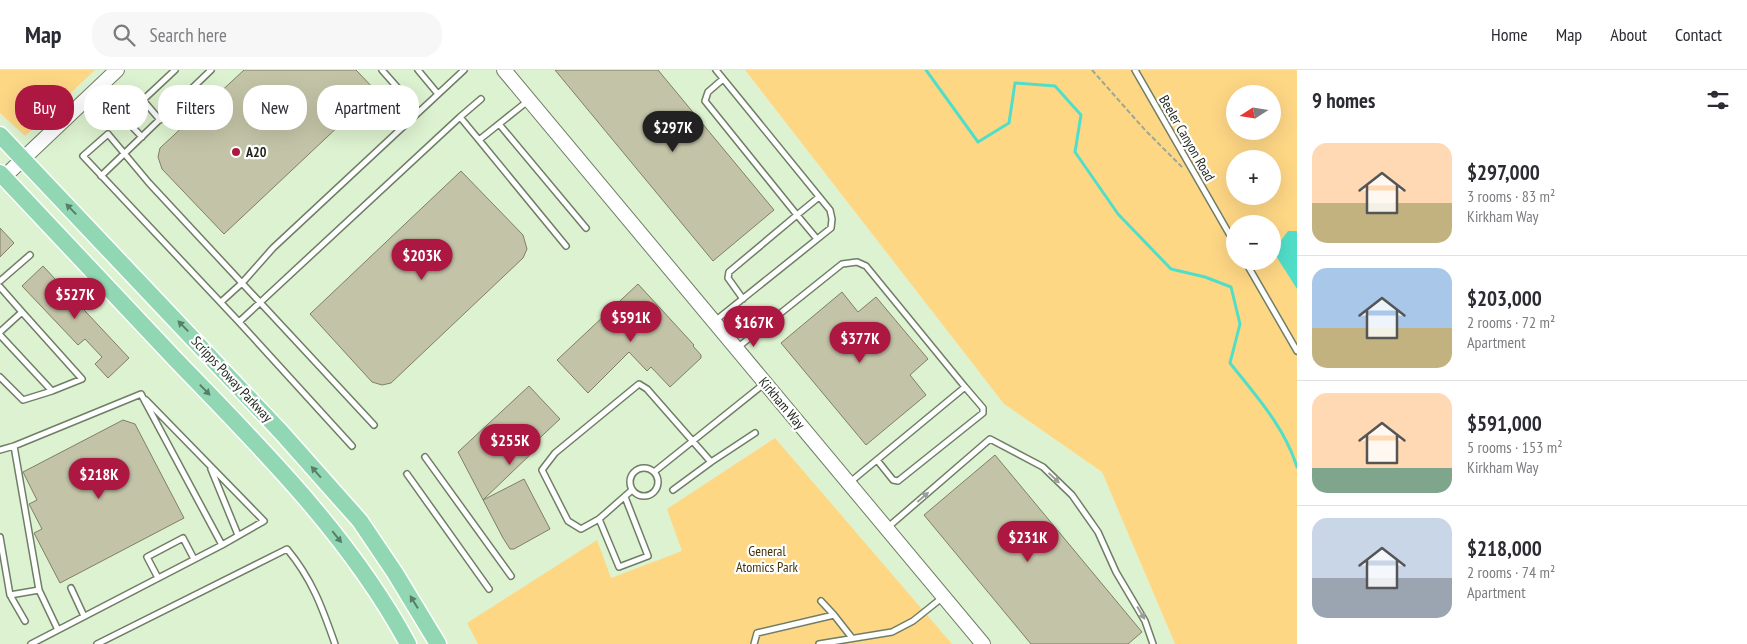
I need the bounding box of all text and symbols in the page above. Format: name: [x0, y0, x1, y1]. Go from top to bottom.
search box: [92, 12, 442, 57]
text: Map: [25, 19, 62, 50]
icon: search: [110, 21, 138, 49]
text: Search here: [150, 23, 227, 47]
text: Home: [1491, 23, 1528, 46]
text: Map: [1556, 23, 1582, 46]
text: About: [1610, 23, 1647, 46]
text: Contact: [1675, 23, 1722, 46]
chip: Buy: [15, 85, 74, 130]
chip: Rent: [84, 85, 148, 130]
chip: Filters: [158, 85, 233, 130]
chip: New: [243, 85, 307, 130]
chip: Apartment: [317, 85, 419, 130]
north arrow: [1226, 85, 1281, 140]
map controls: [1226, 85, 1281, 270]
icon: filters: [1704, 86, 1732, 114]
text: 9 homes: [1312, 87, 1375, 114]
street label: Beeler Canyon Road: [1155, 92, 1219, 184]
pin: $297K: [638, 111, 708, 153]
text: $297K: [654, 117, 692, 137]
place label: A20: [245, 143, 267, 161]
marker: A20: [230, 146, 242, 158]
button: +: [1226, 150, 1281, 205]
text: $297,000: [1467, 159, 1540, 186]
icon: home: [1352, 163, 1412, 223]
text: 3 rooms · 83 m²: [1467, 186, 1555, 206]
one-way arrow: [65, 203, 77, 215]
text: Kirkham Way: [1467, 206, 1539, 226]
button: −: [1226, 215, 1281, 270]
pin: $203K: [387, 238, 457, 281]
text: $203K: [403, 245, 441, 265]
pin: $527K: [40, 278, 110, 320]
text: $527K: [56, 284, 94, 304]
text: $203,000: [1467, 285, 1542, 312]
icon: home: [1352, 288, 1412, 348]
pin: $591K: [596, 300, 666, 343]
pin: $167K: [719, 306, 789, 348]
text: $591K: [612, 307, 650, 327]
text: $167K: [735, 312, 773, 332]
text: 2 rooms · 72 m²: [1467, 312, 1555, 332]
one-way arrow: [177, 321, 189, 333]
pin: $377K: [825, 322, 895, 364]
text: $377K: [841, 328, 879, 348]
street label: Scripps Poway Parkway: [188, 332, 277, 426]
text: Apartment: [1467, 332, 1526, 352]
street label: Kirkham Way: [755, 373, 809, 433]
one-way arrow: [199, 384, 211, 396]
text: $591,000: [1467, 410, 1542, 437]
icon: home: [1352, 413, 1412, 473]
pin: $255K: [475, 424, 545, 466]
text: $255K: [491, 430, 529, 450]
text: 5 rooms · 153 m²: [1467, 437, 1563, 457]
text: Kirkham Way: [1467, 457, 1539, 477]
pin: $218K: [64, 458, 134, 500]
text: $218K: [80, 464, 118, 484]
one-way arrow: [311, 466, 322, 479]
one-way arrow: [1047, 472, 1060, 483]
one-way arrow: [917, 491, 929, 503]
pin: $231K: [993, 520, 1063, 563]
text: $231K: [1009, 527, 1047, 547]
one-way arrow: [332, 530, 343, 543]
text: $218,000: [1467, 535, 1542, 562]
icon: home: [1352, 538, 1412, 598]
park label: General Atomics Park: [736, 542, 798, 576]
text: 2 rooms · 74 m²: [1467, 562, 1555, 582]
text: Apartment: [1467, 582, 1526, 602]
one-way arrow: [409, 595, 418, 608]
one-way arrow: [1136, 607, 1145, 620]

